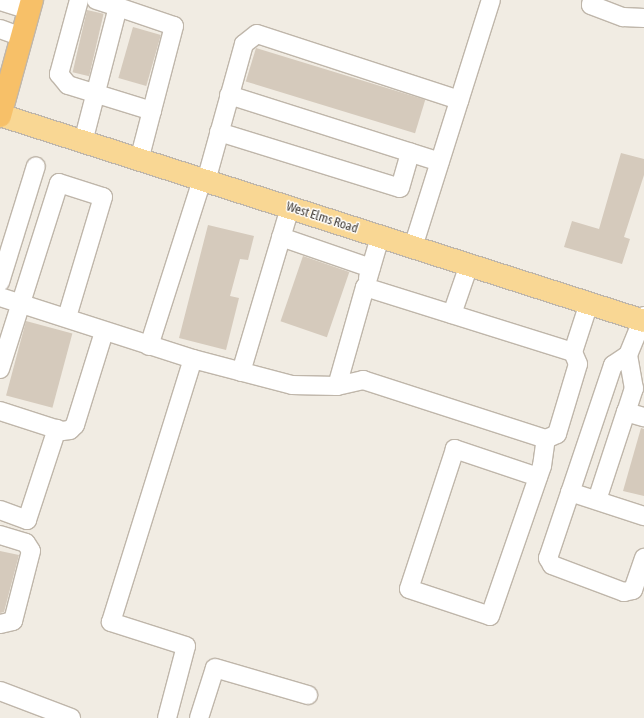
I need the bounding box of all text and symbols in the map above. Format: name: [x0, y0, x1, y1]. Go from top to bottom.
street label: West Elms Road: [284, 199, 360, 237]

